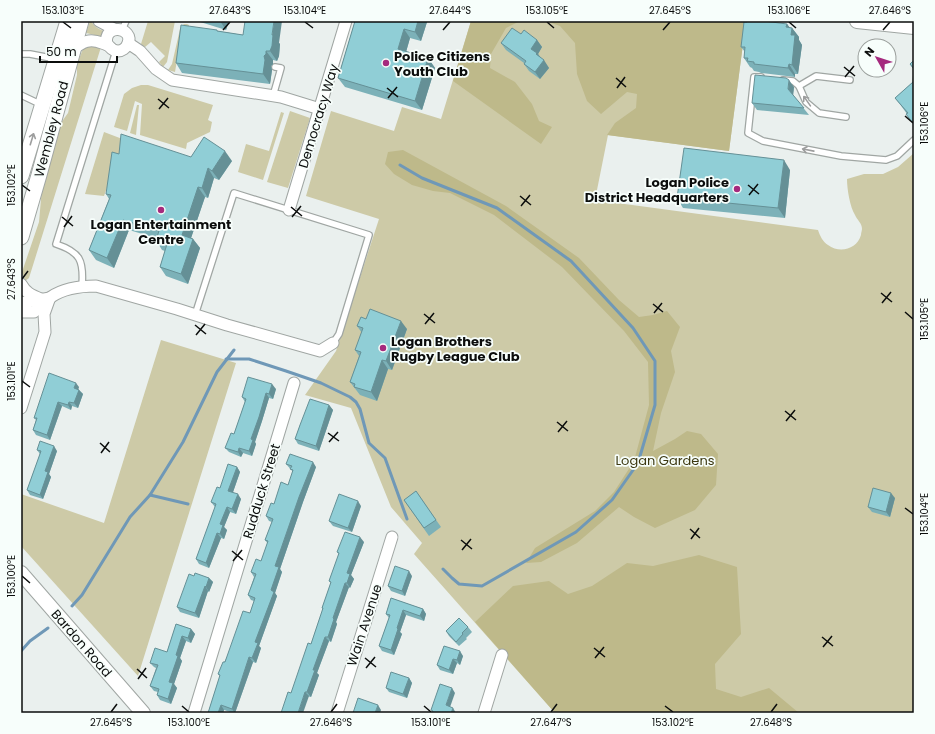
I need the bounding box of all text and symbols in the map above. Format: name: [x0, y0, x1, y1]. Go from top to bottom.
text: 153.103°E: [42, 3, 84, 18]
text: 27.643°S: [209, 3, 251, 18]
text: 153.104°E: [284, 3, 326, 18]
text: 27.644°S: [429, 3, 471, 18]
text: 153.105°E: [526, 3, 568, 18]
text: 27.645°S: [649, 3, 691, 18]
text: 153.106°E: [768, 3, 810, 18]
text: 27.646°S: [869, 3, 911, 18]
scale bar: [40, 38, 117, 64]
north arrow: [857, 38, 897, 78]
text: 50 m: [46, 43, 77, 60]
text: N: [860, 43, 878, 60]
place label: Police Citizens Youth Club: [394, 47, 490, 81]
marker: Police Citizens Youth Club: [381, 58, 391, 68]
street label: Democracy Way: [294, 61, 344, 171]
street label: Wembley Road: [30, 79, 73, 179]
one-way arrow: [803, 95, 811, 106]
text: 153.106°E: [917, 102, 932, 144]
one-way arrow: [29, 132, 36, 145]
one-way arrow: [802, 145, 815, 153]
text: 153.102°E: [4, 164, 19, 206]
place label: Logan Police District Headquarters: [585, 173, 729, 207]
marker: Logan Police District Headquarters: [732, 184, 742, 194]
marker: Logan Entertainment Centre: [156, 205, 166, 215]
place label: Logan Entertainment Centre: [91, 215, 231, 249]
text: 27.643°S: [4, 258, 19, 300]
text: 153.105°E: [917, 298, 932, 340]
place label: Logan Brothers Rugby League Club: [391, 332, 520, 366]
marker: Logan Brothers Rugby League Club: [378, 343, 388, 353]
text: 153.101°E: [4, 361, 19, 401]
street label: Rudduck Street: [238, 441, 285, 541]
park label: Logan Gardens: [615, 451, 715, 470]
text: 153.104°E: [917, 493, 932, 535]
text: 153.100°E: [4, 555, 19, 597]
street label: Wain Avenue: [342, 582, 387, 669]
street label: Bardon Road: [47, 605, 116, 681]
text: 27.645°S: [90, 715, 132, 730]
text: 153.100°E: [168, 715, 210, 730]
text: 27.646°S: [310, 715, 352, 730]
text: 153.101°E: [411, 715, 451, 730]
text: 27.647°S: [530, 715, 572, 730]
text: 153.102°E: [652, 715, 694, 730]
text: 27.648°S: [750, 715, 792, 730]

